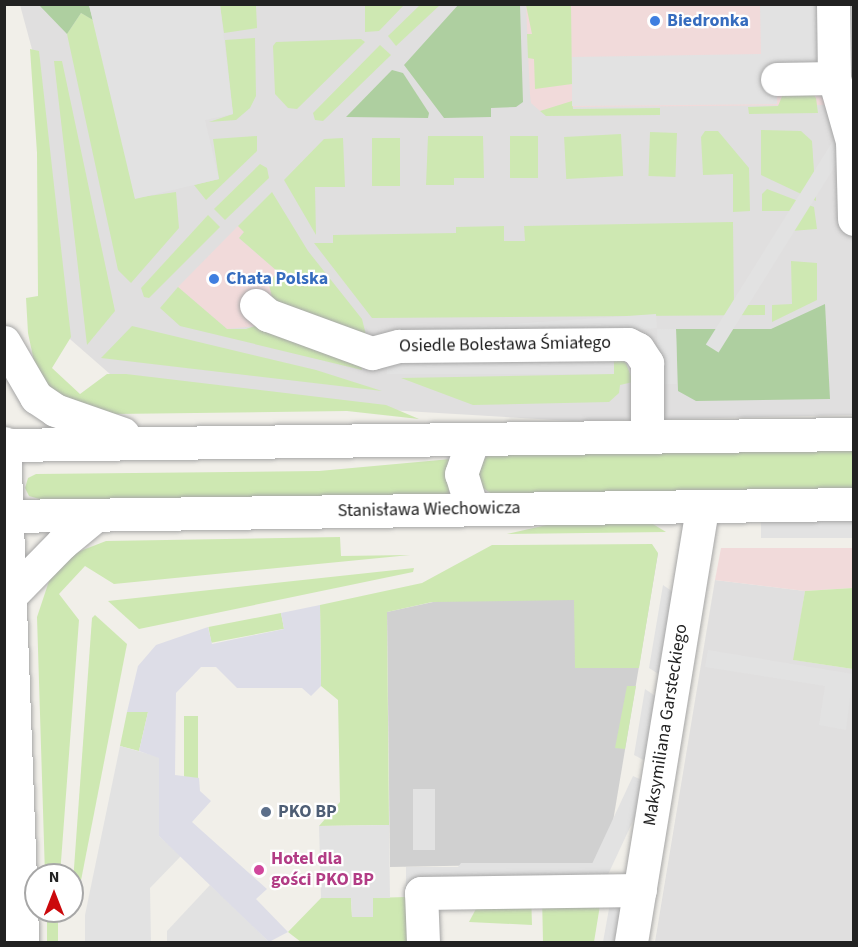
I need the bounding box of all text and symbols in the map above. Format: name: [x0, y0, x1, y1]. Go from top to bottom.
place label: Biedronka: [667, 10, 749, 32]
marker: Biedronka: [648, 14, 662, 28]
place label: Chata Polska: [226, 268, 328, 290]
marker: Chata Polska: [207, 272, 221, 286]
street label: Osiedle Bolesława Śmiałego: [399, 332, 611, 358]
street label: Stanisława Wiechowicza: [337, 498, 521, 522]
street label: Maksymiliana Garsteckiego: [639, 622, 693, 828]
place label: PKO BP: [278, 801, 337, 823]
marker: PKO BP: [259, 805, 273, 819]
place label: Hotel dla gości PKO BP: [271, 849, 374, 892]
north arrow: [24, 863, 84, 923]
marker: Hotel dla gości PKO BP: [252, 863, 266, 877]
text: N: [49, 866, 59, 888]

